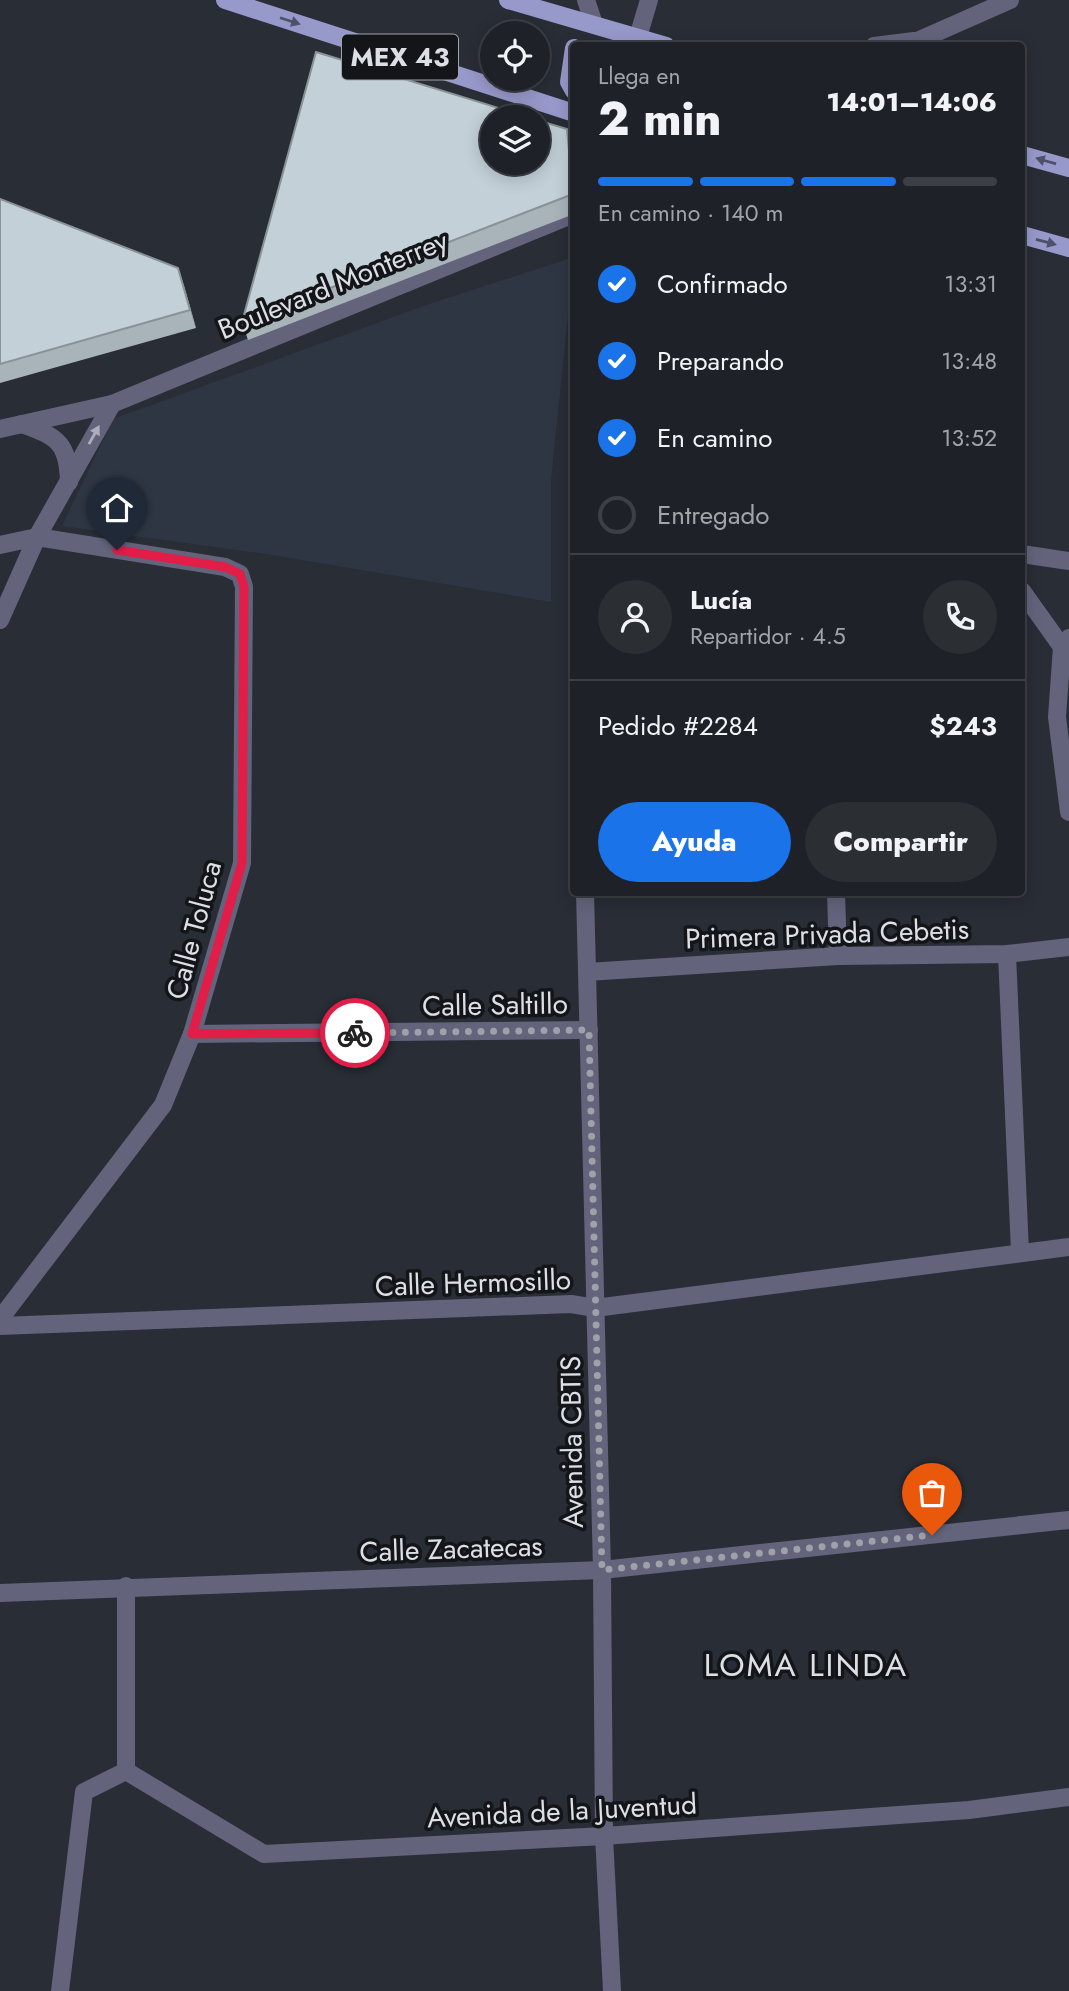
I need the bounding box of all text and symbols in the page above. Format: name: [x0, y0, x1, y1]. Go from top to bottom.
one-way arrow: [280, 16, 301, 27]
map controls: [480, 21, 550, 175]
button: locate: [480, 21, 550, 91]
road number: MEX 43: [342, 34, 458, 80]
text: Llega en: [598, 59, 680, 93]
text: 14:01–14:06: [826, 83, 997, 121]
text: 2 min: [598, 86, 722, 152]
button: layers: [480, 105, 550, 175]
one-way arrow: [1035, 156, 1056, 166]
text: En camino · 140 m: [598, 196, 783, 230]
street label: Boulevard Monterrey: [212, 220, 455, 350]
one-way arrow: [1035, 237, 1057, 248]
icon: check: [598, 265, 636, 303]
text: Confirmado: [657, 265, 788, 303]
text: 13:31: [944, 267, 997, 301]
icon: check: [598, 342, 636, 380]
text: Preparando: [657, 342, 784, 380]
text: 13:48: [941, 344, 997, 378]
icon: check: [598, 419, 636, 457]
text: En camino: [657, 419, 773, 457]
text: 13:52: [941, 421, 997, 455]
one-way arrow: [88, 425, 100, 445]
pin: [87, 478, 147, 550]
icon: home: [98, 489, 136, 527]
text: Entregado: [657, 496, 769, 534]
button: person: [598, 580, 672, 654]
button: phone: [923, 580, 997, 654]
text: Lucía: [690, 581, 752, 619]
text: Repartidor · 4.5: [690, 619, 846, 653]
text: Pedido #2284: [598, 707, 758, 745]
text: $243: [929, 707, 997, 745]
button: Ayuda: [598, 802, 791, 882]
button: Compartir: [805, 802, 997, 882]
street label: Calle Toluca: [156, 856, 232, 1004]
street label: Primera Privada Cebetis: [684, 909, 970, 959]
street label: Calle Saltillo: [422, 983, 568, 1027]
courier: [320, 998, 390, 1068]
icon: bike: [336, 1014, 374, 1052]
street label: Calle Hermosillo: [374, 1259, 572, 1307]
street label: Avenida CBTIS: [550, 1355, 594, 1529]
pin: [902, 1463, 962, 1535]
icon: bag: [913, 1474, 951, 1512]
street label: Calle Zacatecas: [359, 1525, 543, 1573]
district label: LOMA LINDA: [704, 1642, 908, 1688]
street label: Avenida de la Juventud: [426, 1783, 698, 1839]

